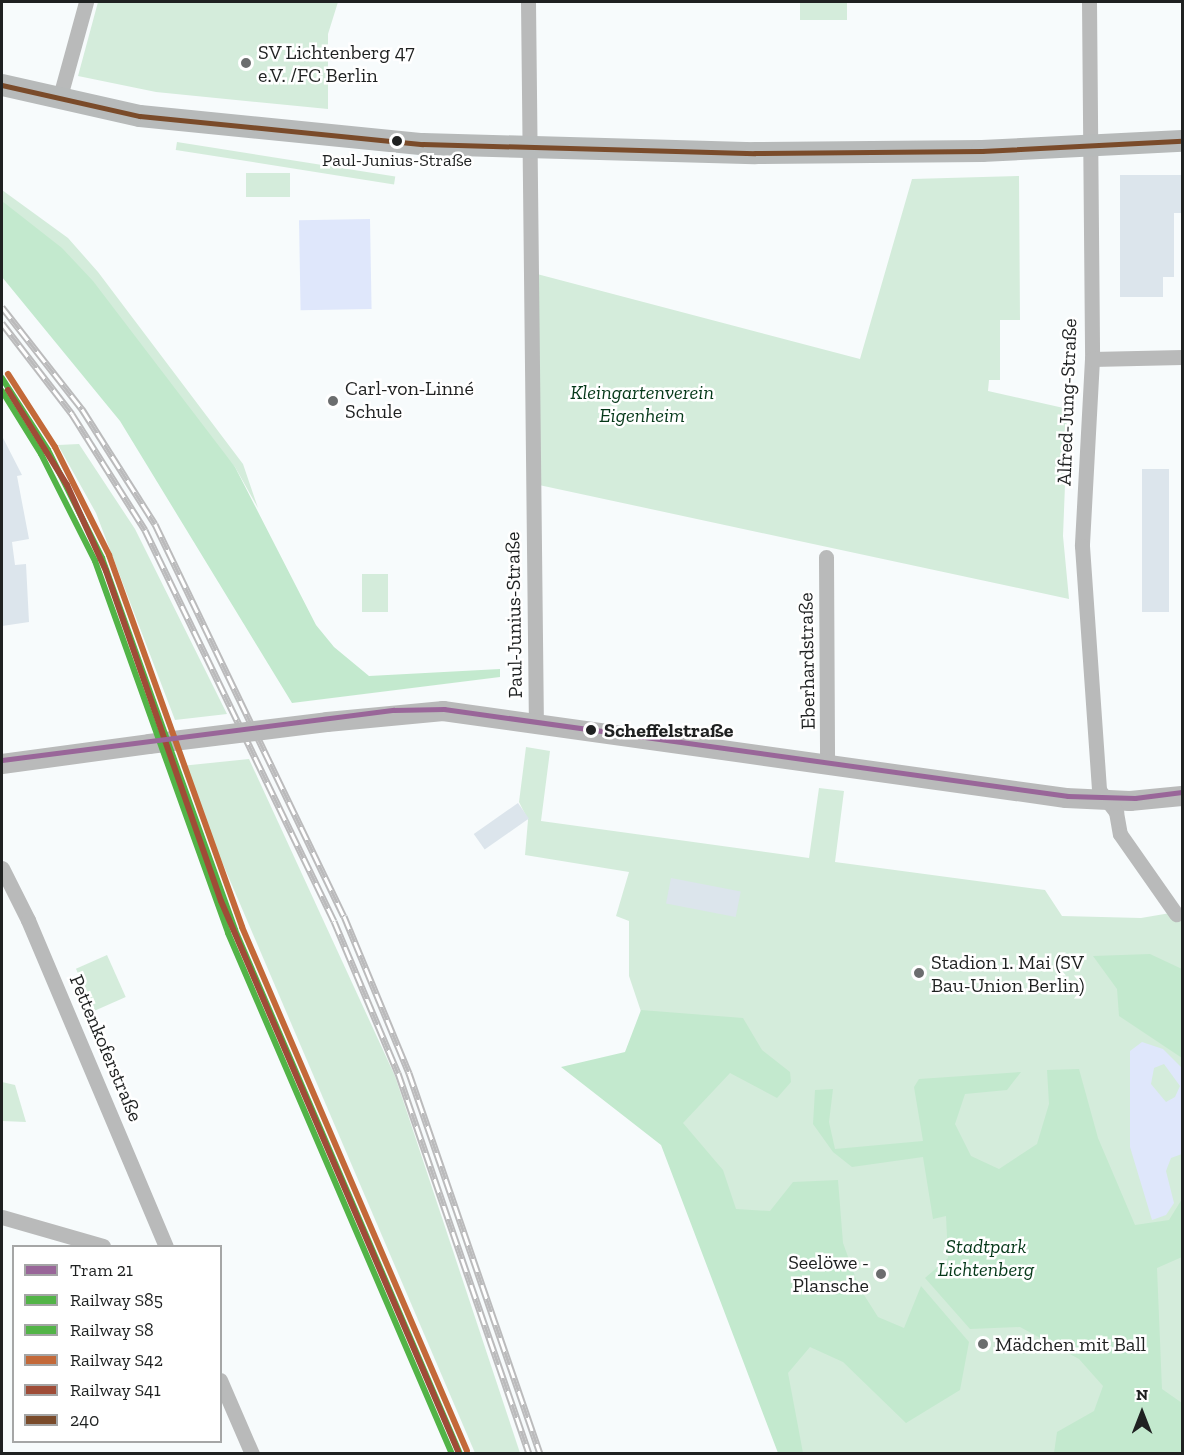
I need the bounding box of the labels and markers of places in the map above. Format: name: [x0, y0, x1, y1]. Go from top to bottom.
place label: SV Lichtenberg 47 e.V. /FC Berlin: [258, 40, 415, 87]
marker: SV Lichtenberg 47 e.V. /FC Berlin: [239, 56, 253, 70]
marker: Paul-Junius-Straße: [391, 135, 403, 147]
place label: Paul-Junius-Straße: [322, 149, 472, 171]
place label: Carl-von-Linné Schule: [345, 377, 474, 424]
marker: Carl-von-Linné Schule: [326, 394, 340, 408]
place label: Scheffelstraße: [604, 718, 733, 742]
marker: Scheffelstraße: [582, 721, 600, 739]
place label: Stadion 1. Mai (SV Bau-Union Berlin): [931, 950, 1084, 997]
marker: Stadion 1. Mai (SV Bau-Union Berlin): [912, 966, 926, 980]
place label: Seelöwe - Plansche: [788, 1250, 869, 1297]
marker: Seelöwe - Plansche: [874, 1267, 888, 1281]
place label: Mädchen mit Ball: [995, 1332, 1146, 1356]
marker: Mädchen mit Ball: [976, 1337, 990, 1351]

